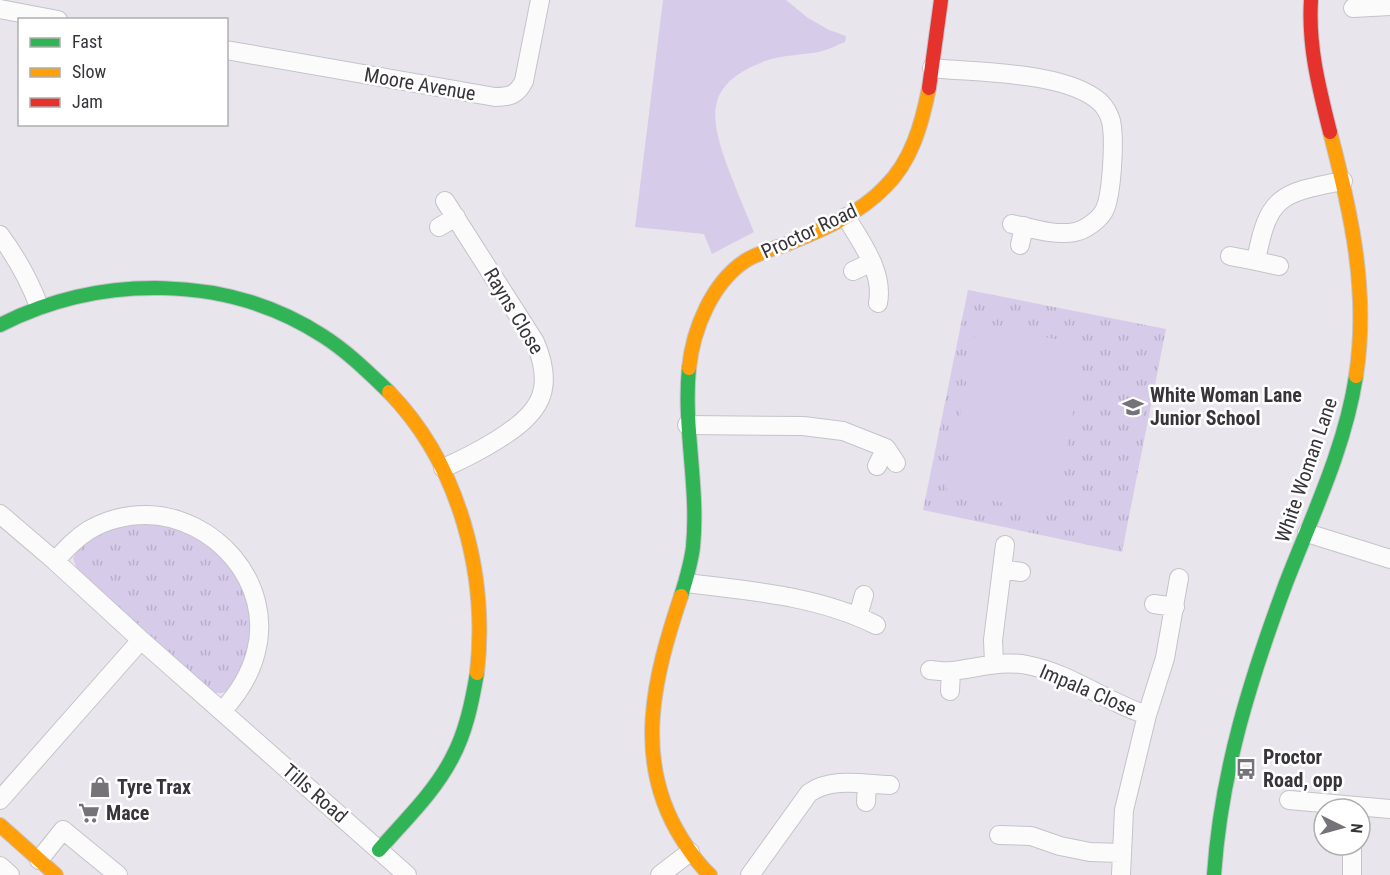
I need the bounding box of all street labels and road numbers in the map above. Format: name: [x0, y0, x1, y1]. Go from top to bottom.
street label: Moore Avenue: [362, 62, 478, 106]
street label: Proctor Road: [757, 198, 861, 264]
street label: Rayns Close: [479, 264, 549, 358]
street label: White Woman Lane: [1270, 395, 1342, 545]
street label: Impala Close: [1036, 659, 1140, 721]
street label: Tills Road: [278, 758, 352, 828]

